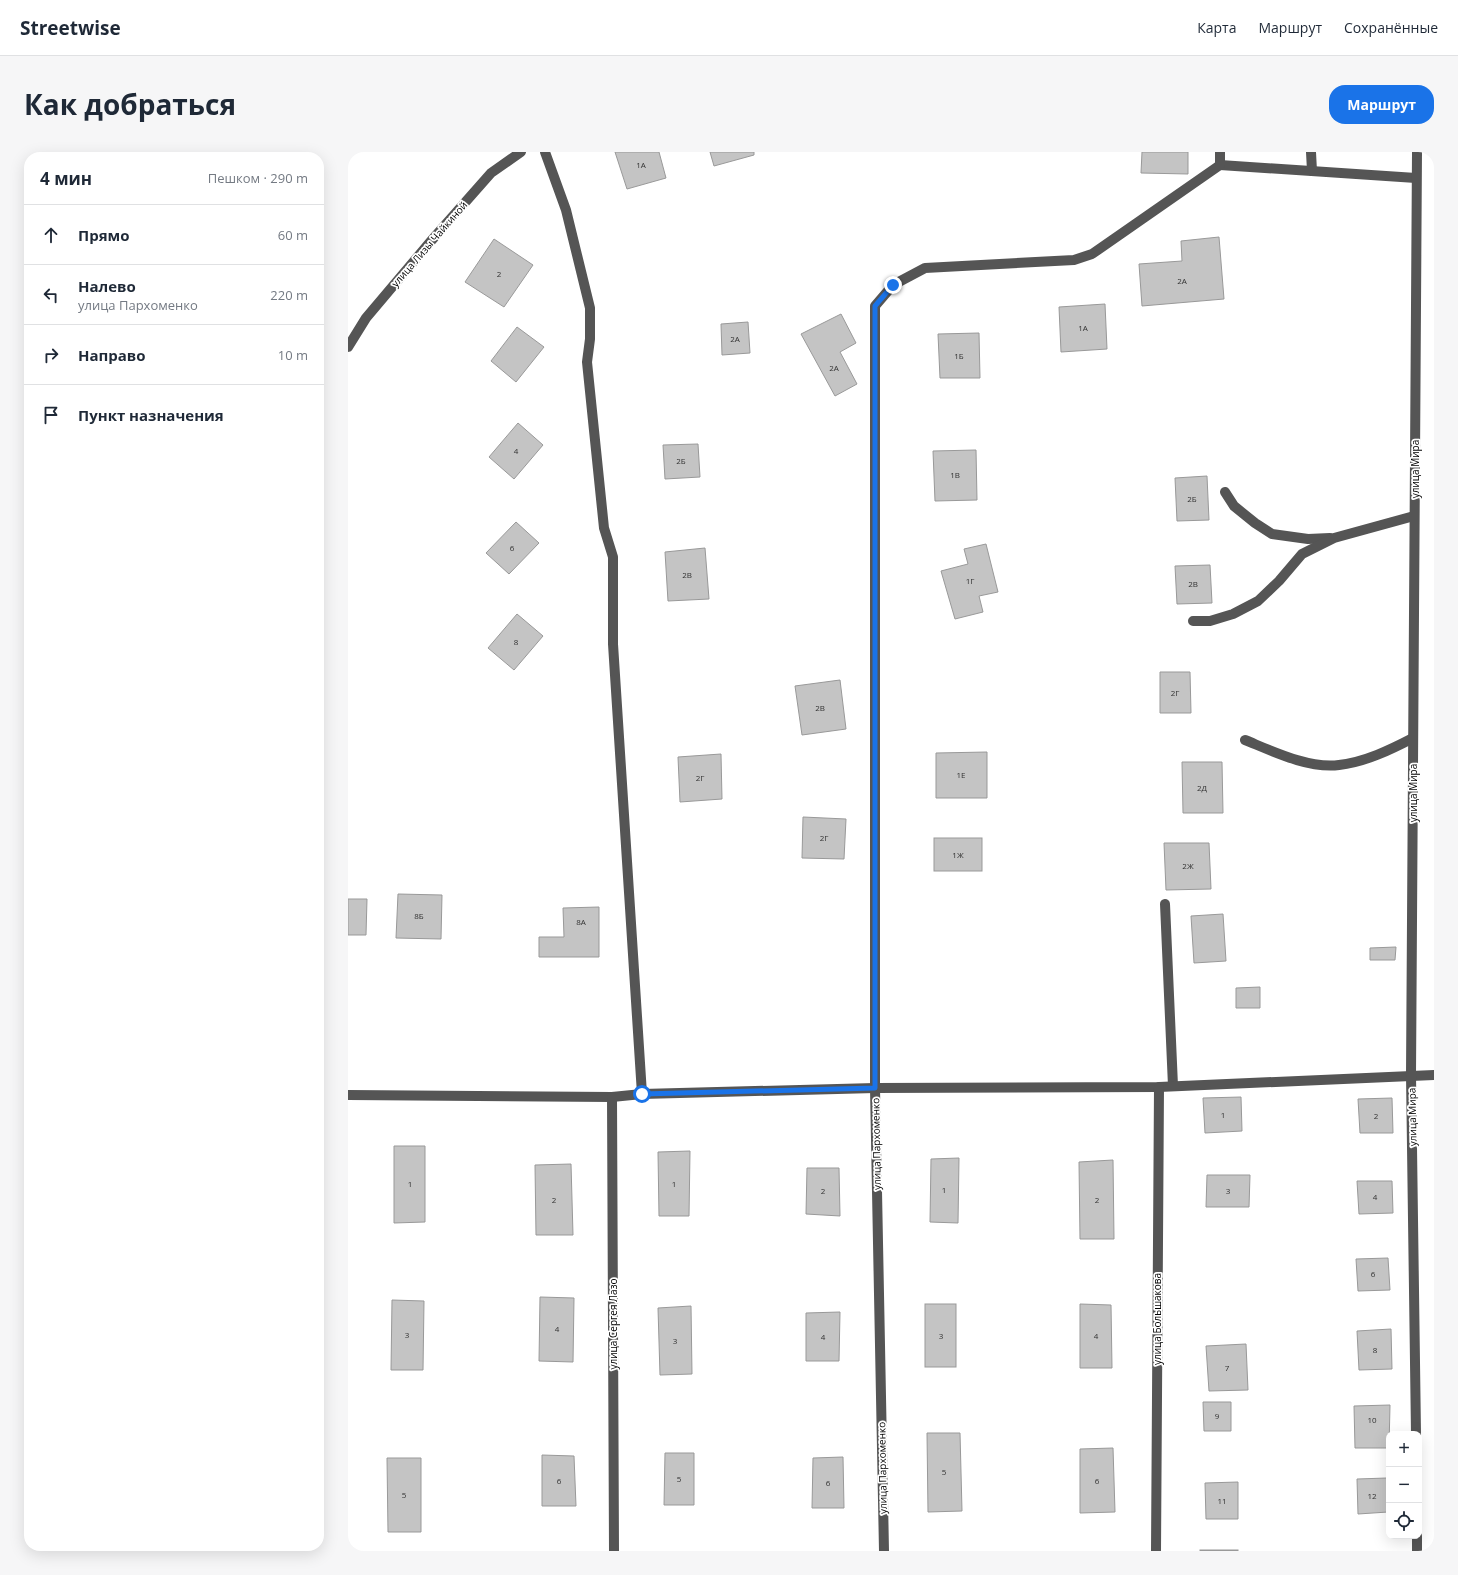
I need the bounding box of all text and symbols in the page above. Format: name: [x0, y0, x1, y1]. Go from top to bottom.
text: Streetwise: [20, 15, 121, 41]
text: Карта: [1197, 18, 1236, 37]
text: Маршрут: [1258, 18, 1322, 37]
text: Сохранённые: [1344, 18, 1438, 37]
text: Как добраться: [24, 85, 236, 123]
button: Маршрут: [1329, 85, 1434, 124]
house number: 1А: [636, 159, 647, 170]
text: 4 мин: [40, 167, 92, 190]
text: Пешком · 290 m: [208, 169, 308, 187]
street label: улица Лизы Чайкиной: [388, 198, 470, 290]
icon: ahead: [40, 224, 62, 246]
text: Прямо: [78, 225, 130, 245]
text: 60 m: [278, 226, 308, 244]
house number: 2: [497, 268, 502, 279]
house number: 2А: [1177, 275, 1188, 286]
text: Налево: [78, 276, 136, 296]
route end: [884, 276, 902, 294]
icon: left: [40, 284, 62, 306]
text: 220 m: [270, 286, 308, 304]
text: улица Пархоменко: [78, 296, 198, 314]
house number: 1А: [1078, 322, 1089, 333]
house number: 2А: [730, 333, 741, 344]
icon: right: [40, 344, 62, 366]
text: Направо: [78, 345, 146, 365]
text: 10 m: [278, 346, 308, 364]
house number: 1Б: [954, 350, 964, 361]
house number: 2А: [829, 362, 840, 373]
icon: arrive: [40, 404, 62, 426]
text: Пункт назначения: [78, 405, 224, 425]
street label: улица Мира: [1408, 440, 1422, 498]
house number: 4: [514, 445, 519, 456]
house number: 2Б: [676, 455, 686, 466]
house number: 1В: [950, 469, 960, 480]
house number: 2Б: [1187, 493, 1197, 504]
house number: 6: [510, 542, 515, 553]
house number: 2В: [682, 569, 692, 580]
house number: 1Г: [966, 575, 974, 586]
house number: 2В: [1188, 578, 1198, 589]
house number: 8: [514, 636, 519, 647]
house number: 2Г: [1171, 687, 1179, 698]
house number: 2В: [815, 702, 825, 713]
street label: улица Мира: [1406, 764, 1420, 822]
house number: 1Е: [956, 769, 966, 780]
house number: 2Г: [696, 772, 704, 783]
house number: 2Д: [1197, 782, 1208, 793]
house number: 2Г: [820, 832, 828, 843]
house number: 1Ж: [952, 849, 964, 860]
house number: 2Ж: [1182, 860, 1194, 871]
house number: 8Б: [414, 910, 424, 921]
house number: 8А: [576, 916, 587, 927]
route start: [633, 1085, 651, 1103]
street label: улица Мира: [1404, 1088, 1420, 1146]
street label: улица Пархоменко: [868, 1098, 884, 1190]
house number: 1: [1221, 1109, 1225, 1120]
house number: 2: [1374, 1110, 1379, 1121]
house number: 1: [408, 1178, 412, 1189]
house number: 1: [672, 1178, 676, 1189]
house number: 1: [942, 1184, 946, 1195]
house number: 2: [821, 1185, 826, 1196]
house number: 3: [1226, 1185, 1231, 1196]
house number: 4: [1373, 1191, 1378, 1202]
house number: 2: [552, 1194, 557, 1205]
house number: 2: [1095, 1194, 1100, 1205]
house number: 6: [1371, 1268, 1376, 1279]
street label: улица Большакова: [1150, 1273, 1164, 1365]
street label: улица Сергея Лазо: [606, 1278, 620, 1370]
house number: 4: [555, 1323, 560, 1334]
house number: 3: [405, 1329, 410, 1340]
house number: 3: [939, 1330, 944, 1341]
house number: 4: [1094, 1330, 1099, 1341]
house number: 4: [821, 1331, 826, 1342]
house number: 3: [673, 1335, 678, 1346]
house number: 8: [1373, 1344, 1378, 1355]
house number: 7: [1225, 1362, 1230, 1373]
house number: 9: [1215, 1410, 1220, 1421]
house number: 10: [1367, 1414, 1377, 1425]
street label: улица Пархоменко: [874, 1422, 890, 1514]
map controls: [1386, 1431, 1422, 1539]
button: +: [1386, 1431, 1422, 1467]
house number: 5: [942, 1466, 947, 1477]
button: −: [1386, 1467, 1422, 1503]
house number: 5: [677, 1473, 682, 1484]
house number: 6: [557, 1475, 562, 1486]
house number: 6: [1095, 1475, 1100, 1486]
house number: 6: [826, 1477, 831, 1488]
house number: 5: [402, 1489, 407, 1500]
house number: 12: [1367, 1490, 1377, 1501]
house number: 11: [1217, 1495, 1227, 1506]
button: locate: [1386, 1503, 1422, 1539]

